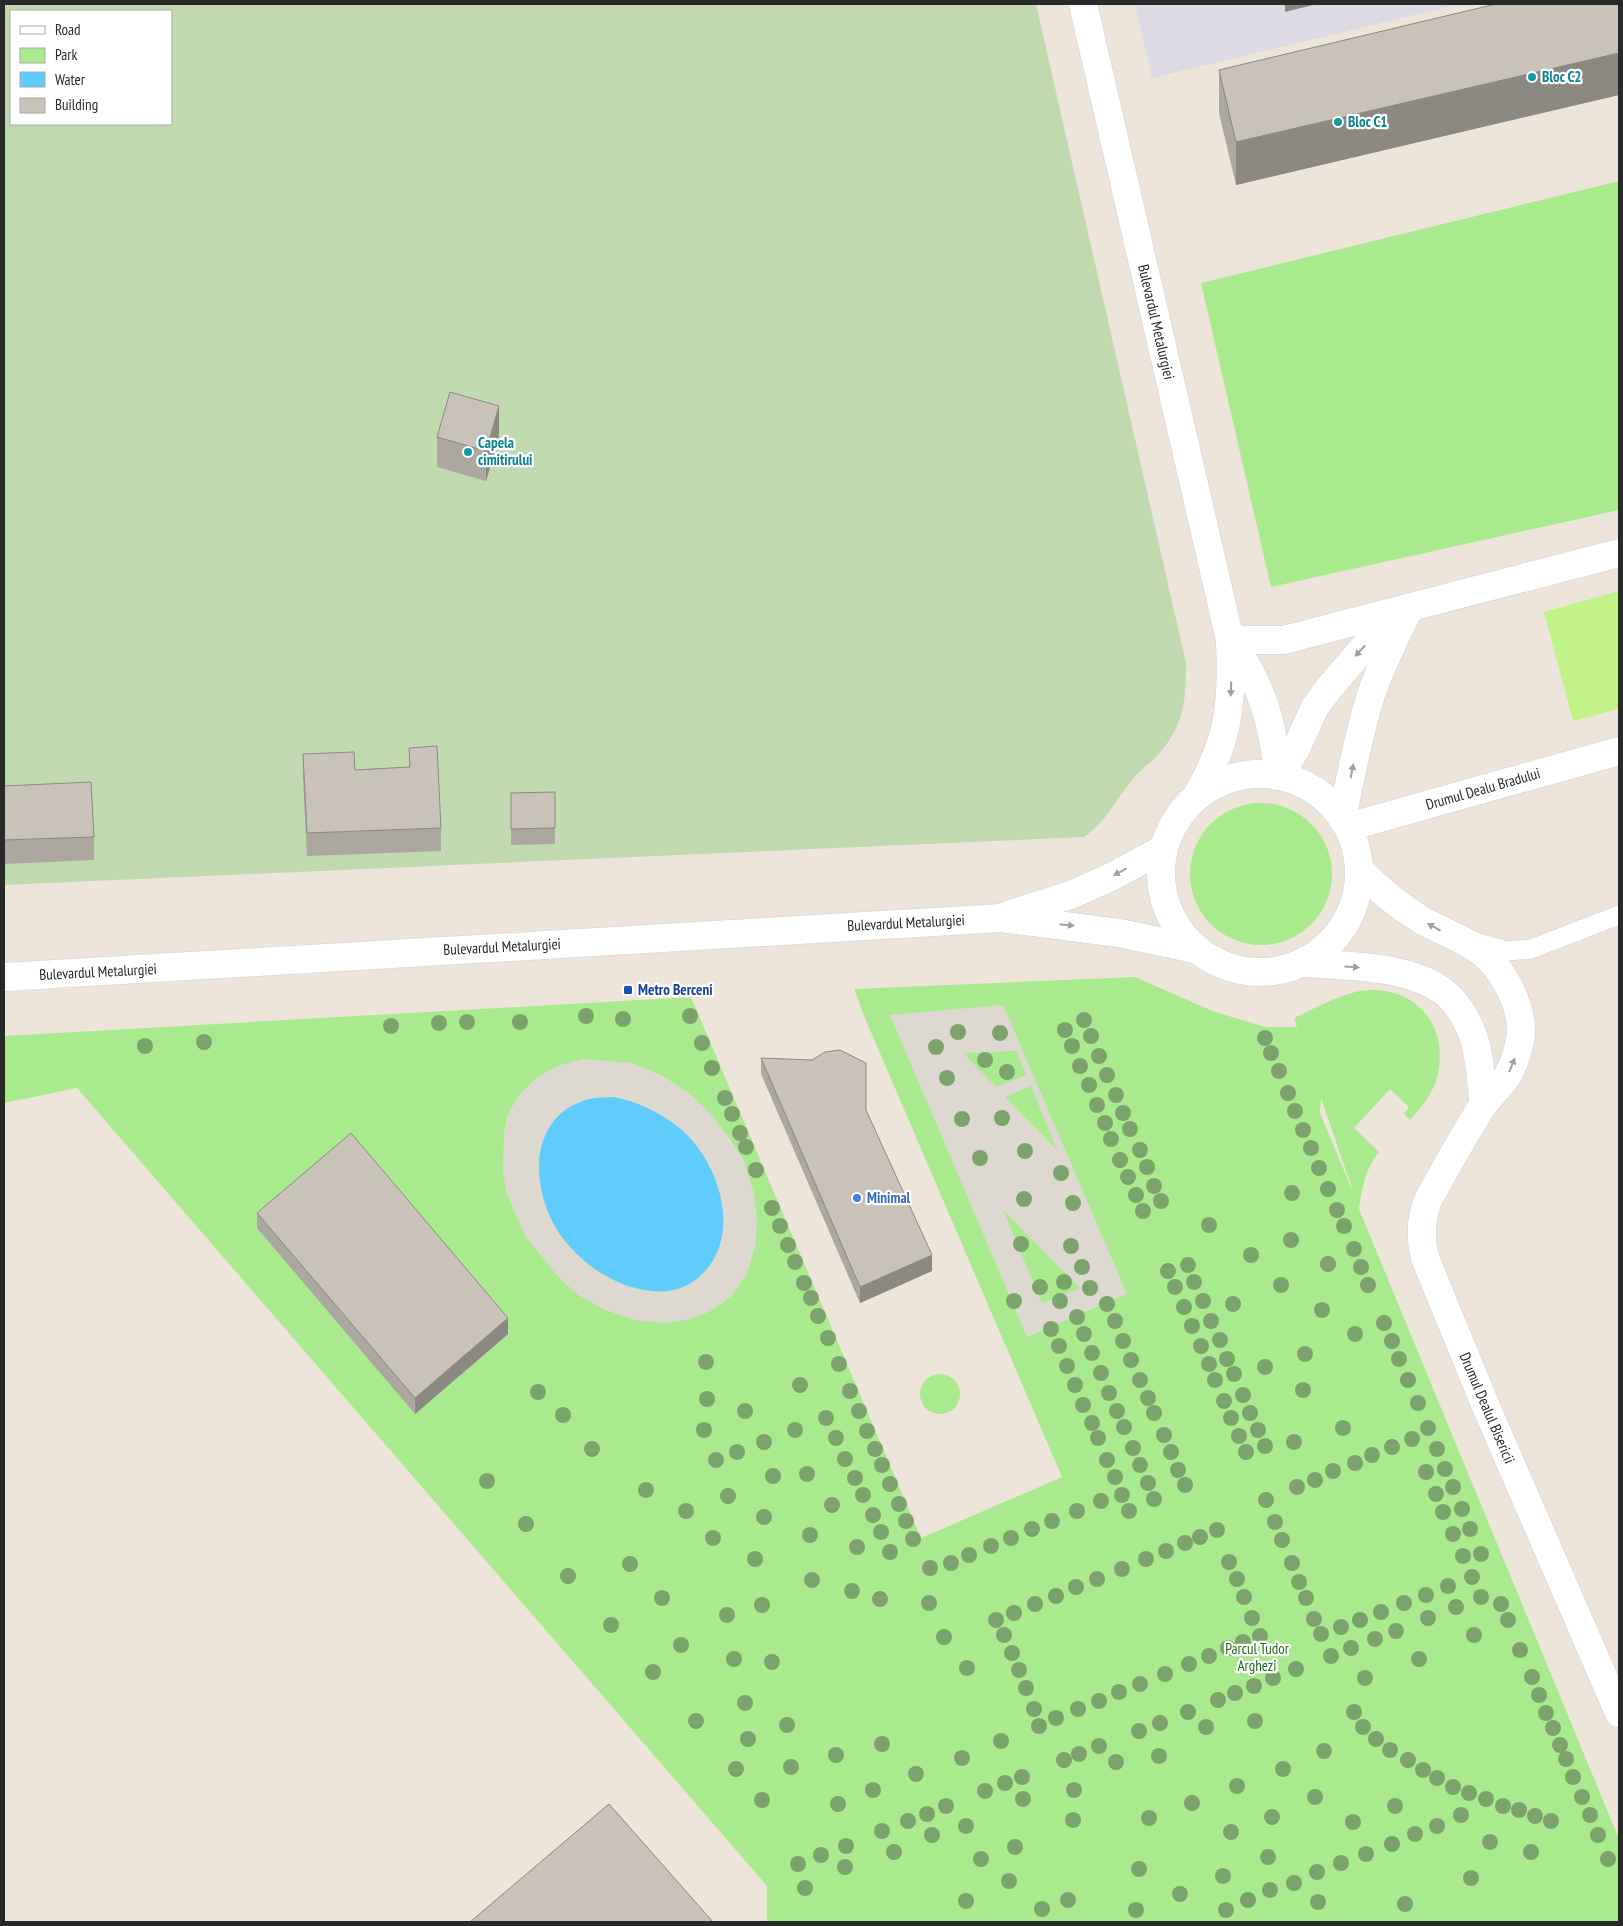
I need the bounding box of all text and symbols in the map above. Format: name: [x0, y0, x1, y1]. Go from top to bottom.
legend: [10, 10, 172, 125]
text: Road: [55, 20, 81, 39]
text: Park: [55, 45, 77, 64]
place label: Bloc C2: [1542, 67, 1582, 86]
text: Water: [55, 70, 86, 89]
marker: Bloc C2: [1526, 71, 1538, 83]
text: Building: [55, 95, 98, 114]
place label: Bloc C1: [1348, 112, 1388, 131]
marker: Bloc C1: [1332, 116, 1344, 128]
street label: Bulevardul Metalurgiei: [1134, 262, 1179, 381]
place label: Capela cimitirului: [478, 433, 532, 469]
marker: Capela cimitirului: [462, 446, 474, 458]
one-way arrow: [1355, 645, 1366, 658]
one-way arrow: [1226, 681, 1234, 697]
one-way arrow: [1348, 763, 1356, 778]
street label: Drumul Dealu Bradului: [1423, 763, 1542, 814]
one-way arrow: [1113, 868, 1127, 877]
street label: Bulevardul Metalurgiei: [847, 910, 965, 935]
one-way arrow: [1059, 921, 1075, 929]
one-way arrow: [1427, 923, 1442, 931]
street label: Bulevardul Metalurgiei: [443, 934, 561, 959]
street label: Bulevardul Metalurgiei: [39, 959, 157, 984]
one-way arrow: [1345, 963, 1361, 971]
place label: Metro Berceni: [638, 980, 713, 999]
marker: Metro Berceni: [622, 984, 634, 996]
one-way arrow: [1508, 1057, 1516, 1072]
place label: Minimal: [867, 1188, 911, 1207]
marker: Minimal: [851, 1192, 863, 1204]
street label: Drumul Dealul Bisericii: [1455, 1349, 1519, 1466]
park label: Parcul Tudor Arghezi: [1225, 1639, 1290, 1675]

